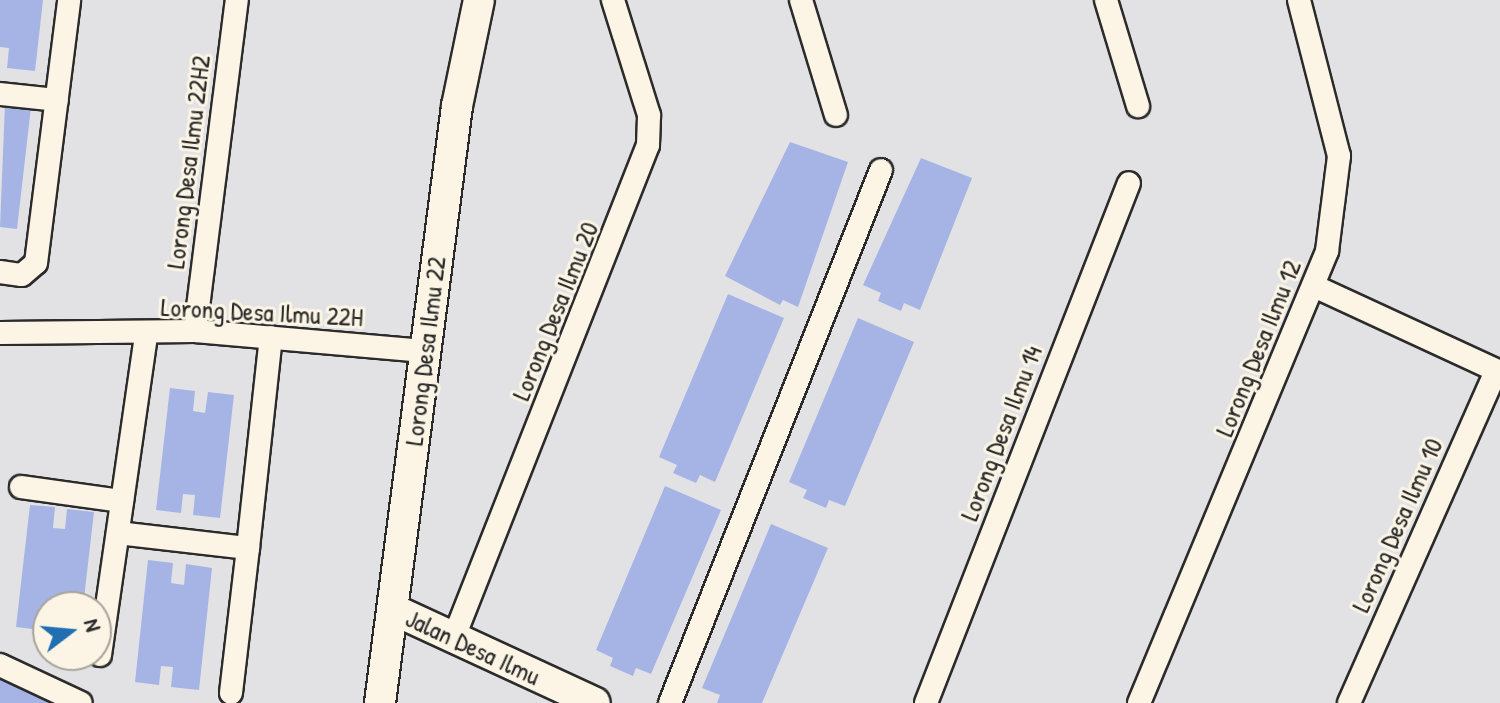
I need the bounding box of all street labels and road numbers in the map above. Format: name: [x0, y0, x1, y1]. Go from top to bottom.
street label: Lorong Desa Ilmu 22H2: [159, 54, 217, 270]
street label: Lorong Desa Ilmu 20: [505, 217, 605, 405]
street label: Lorong Desa Ilmu 22: [398, 255, 452, 447]
street label: Lorong Desa Ilmu 12: [1208, 255, 1308, 441]
street label: Lorong Desa Ilmu 22H: [160, 291, 364, 333]
street label: Lorong Desa Ilmu 14: [953, 341, 1049, 525]
street label: Lorong Desa Ilmu 10: [1345, 433, 1449, 617]
street label: Jalan Desa Ilmu: [401, 602, 545, 692]

